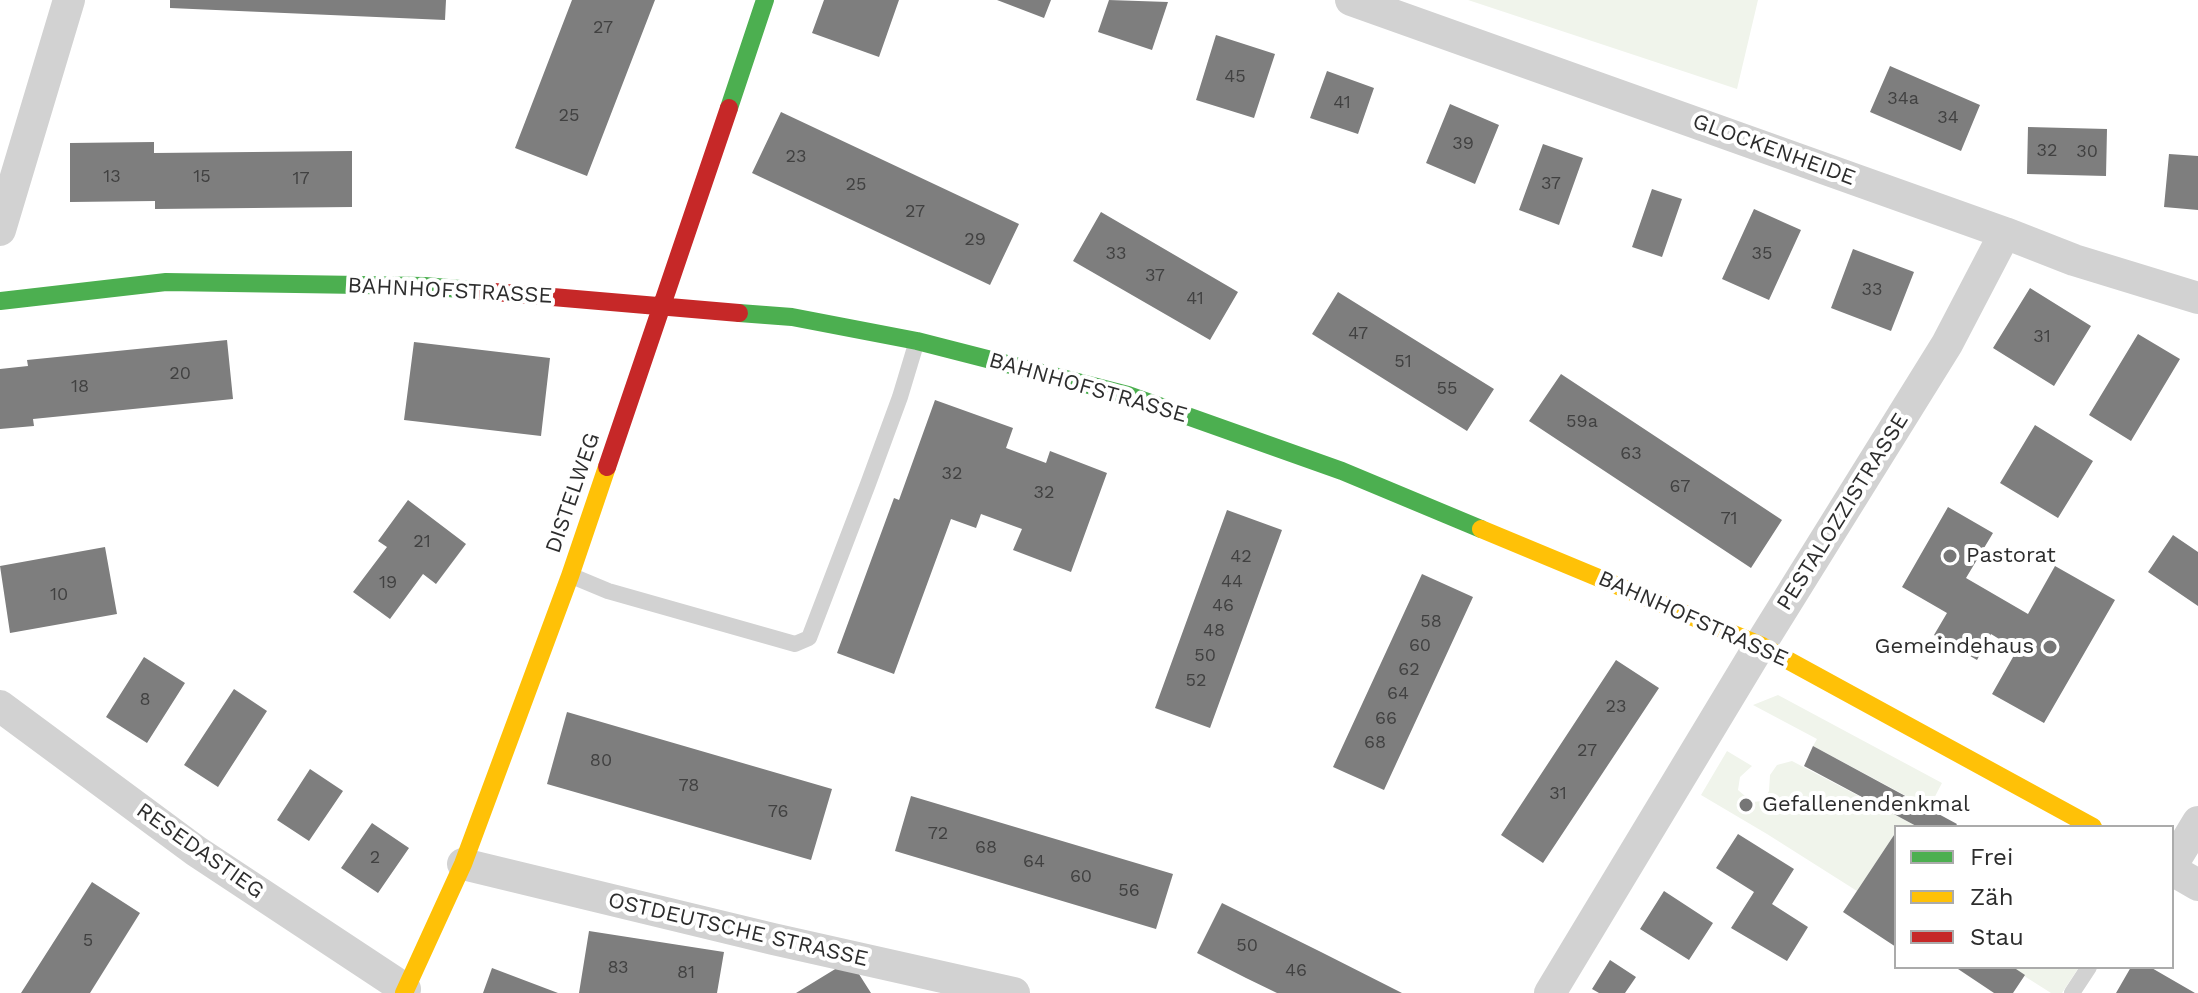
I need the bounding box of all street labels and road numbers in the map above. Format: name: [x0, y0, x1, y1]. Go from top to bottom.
street label: GLOCKENHEIDE: [1689, 108, 1859, 192]
street label: BAHNHOFSTRASSE: [347, 272, 553, 310]
street label: BAHNHOFSTRASSE: [986, 347, 1190, 429]
street label: PESTALOZZISTRASSE: [1771, 408, 1915, 616]
street label: DISTELWEG: [540, 429, 606, 557]
street label: BAHNHOFSTRASSE: [1594, 565, 1792, 673]
street label: RESEDASTIEG: [131, 797, 269, 905]
street label: OSTDEUTSCHE STRASSE: [605, 887, 871, 973]

